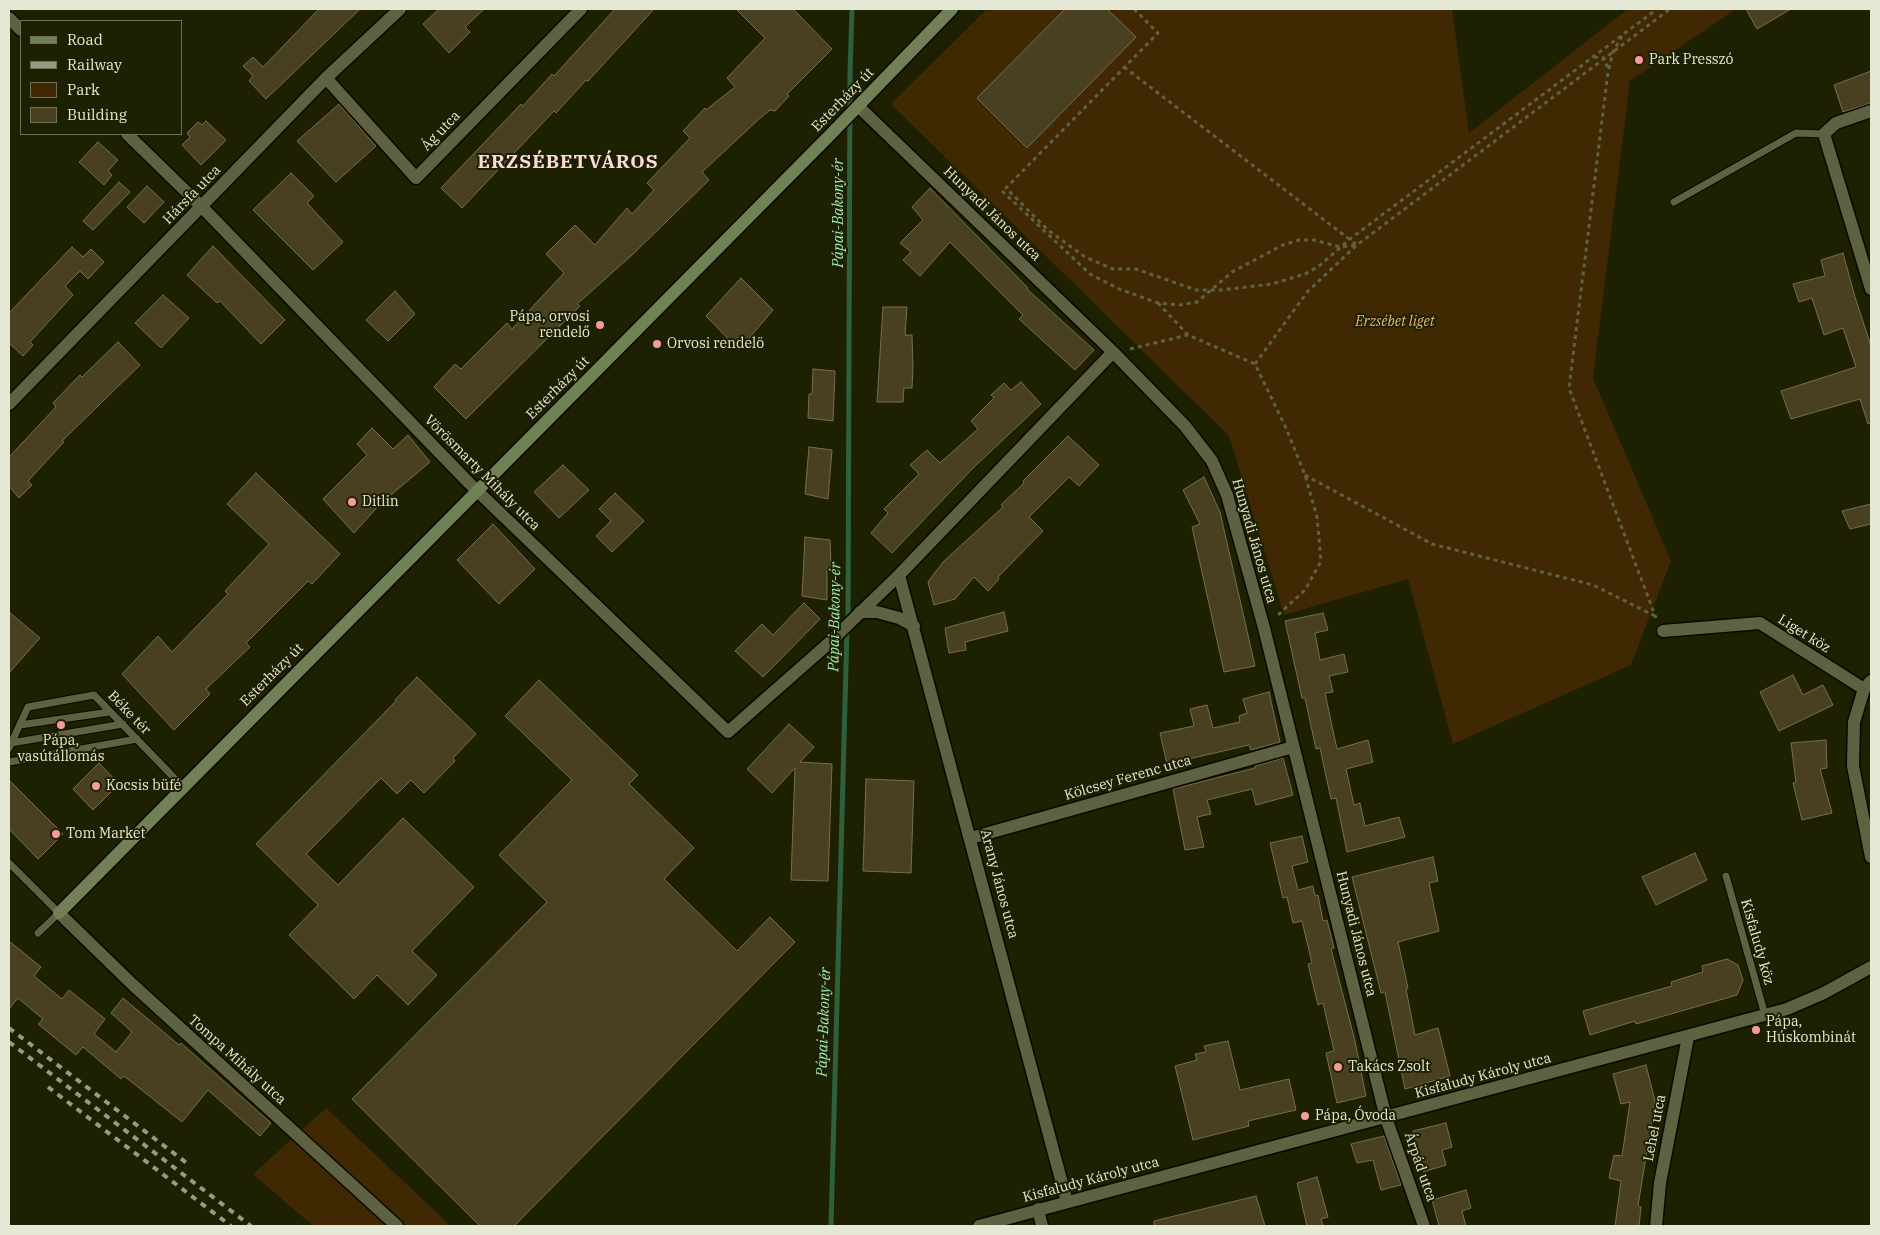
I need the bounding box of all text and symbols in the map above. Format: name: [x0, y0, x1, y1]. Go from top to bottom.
legend: [20, 20, 182, 135]
text: Road: [67, 30, 103, 49]
place label: Park Presszó: [1649, 52, 1733, 68]
marker: Park Presszó: [1633, 54, 1645, 66]
text: Railway: [67, 55, 122, 74]
street label: Esterházy út: [808, 65, 878, 135]
text: Park: [67, 80, 100, 99]
text: Building: [67, 105, 127, 124]
street label: Ág utca: [418, 108, 464, 154]
district label: ERZSÉBETVÁROS: [476, 152, 660, 174]
water label: Pápai-Bakony-ér: [830, 158, 848, 268]
street label: Hársfa utca: [160, 162, 224, 228]
street label: Hunyadi János utca: [940, 163, 1044, 265]
place label: Pápa, orvosi rendelő: [509, 309, 590, 342]
park label: Erzsébet liget: [1355, 314, 1435, 330]
marker: Pápa, orvosi rendelő: [594, 319, 606, 331]
place label: Orvosi rendelö: [667, 336, 764, 352]
marker: Orvosi rendelö: [651, 338, 663, 350]
street label: Esterházy út: [523, 353, 593, 423]
street label: Vörösmarty Mihály utca: [421, 412, 543, 534]
street label: Hunyadi János utca: [1228, 477, 1280, 605]
place label: Ditlin: [362, 494, 399, 510]
marker: Ditlin: [346, 496, 358, 508]
water label: Pápai-Bakony-ér: [825, 562, 845, 672]
street label: Liget köz: [1775, 611, 1833, 657]
street label: Esterházy út: [237, 640, 307, 710]
street label: Béke tér: [104, 688, 154, 738]
marker: Pápa, vasútállomás: [55, 719, 67, 731]
place label: Pápa, vasútállomás: [17, 733, 105, 766]
street label: Kölcsey Ferenc utca: [1063, 752, 1193, 804]
place label: Kocsis büfé: [106, 778, 181, 794]
marker: Kocsis büfé: [90, 780, 102, 792]
place label: Tom Market: [66, 826, 145, 842]
marker: Tom Market: [50, 828, 62, 840]
street label: Arany János utca: [976, 828, 1022, 940]
street label: Hunyadi János utca: [1332, 869, 1380, 999]
street label: Kisfaludy köz: [1737, 897, 1777, 987]
water label: Pápai-Bakony-ér: [813, 967, 835, 1077]
street label: Tompa Mihály utca: [185, 1012, 289, 1108]
place label: Pápa, Húskombinát: [1766, 1014, 1856, 1046]
marker: Pápa, Húskombinát: [1750, 1024, 1762, 1036]
street label: Kisfaludy Károly utca: [1413, 1050, 1553, 1102]
place label: Takács Zsolt: [1348, 1059, 1430, 1075]
marker: Takács Zsolt: [1332, 1061, 1344, 1073]
street label: Lehel utca: [1640, 1093, 1670, 1163]
place label: Pápa, Óvoda: [1315, 1108, 1396, 1124]
marker: Pápa, Óvoda: [1299, 1110, 1311, 1122]
street label: Árpád utca: [1400, 1130, 1440, 1204]
street label: Kisfaludy Károly utca: [1021, 1154, 1161, 1206]

